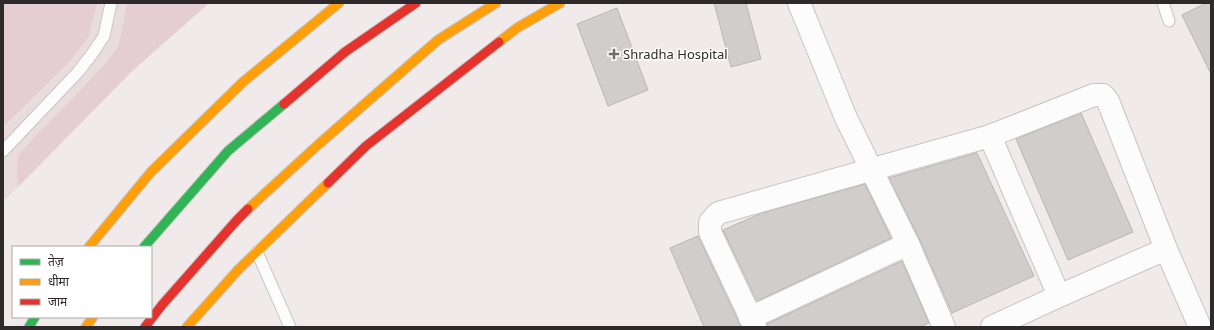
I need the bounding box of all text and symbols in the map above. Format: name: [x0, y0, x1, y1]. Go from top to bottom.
place label: Shradha Hospital: [623, 45, 728, 63]
marker: Shradha Hospital: [608, 48, 620, 60]
legend: [12, 246, 152, 318]
text: तेज़: [48, 253, 65, 270]
text: धीमा: [48, 273, 70, 290]
text: जाम: [48, 293, 68, 310]

